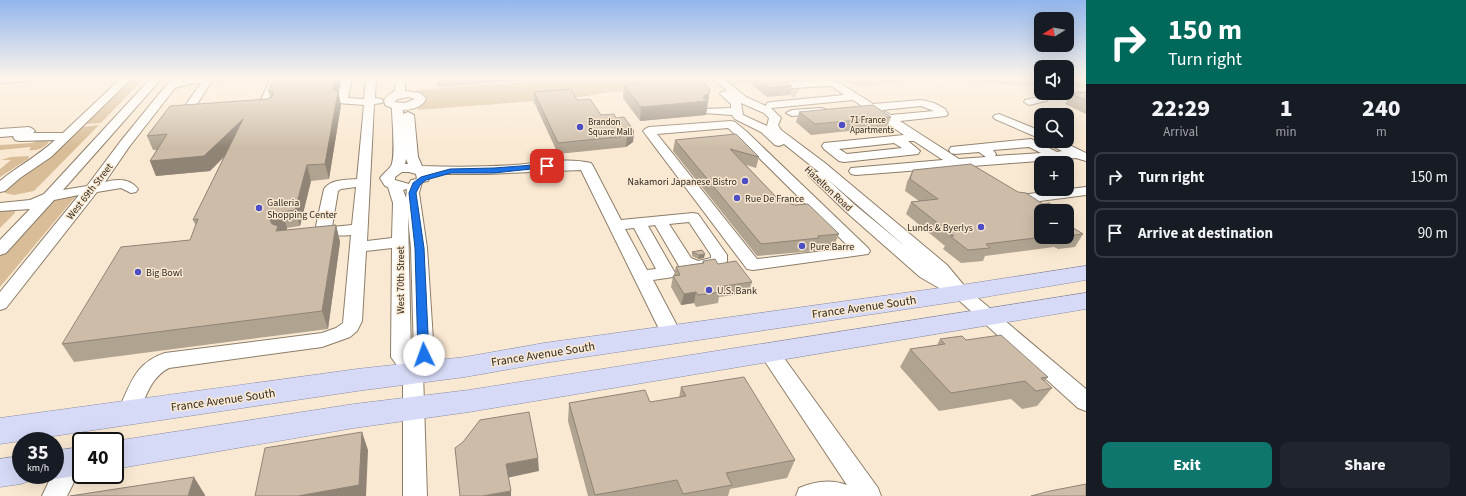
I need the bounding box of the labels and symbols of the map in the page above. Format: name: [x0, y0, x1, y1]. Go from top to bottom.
north arrow: [1034, 12, 1074, 52]
place label: 71 France Apartments: [850, 114, 894, 137]
place label: Brandon Square Mall: [588, 116, 632, 139]
marker: 71 France Apartments: [837, 120, 847, 130]
marker: Brandon Square Mall: [575, 122, 585, 132]
pin: [530, 149, 564, 183]
street label: West 69th Street: [63, 160, 117, 223]
street label: Hazelton Road: [801, 163, 855, 215]
place label: Nakamori Japanese Bistro: [628, 175, 737, 189]
marker: Nakamori Japanese Bistro: [740, 176, 750, 186]
place label: Rue De France: [745, 192, 804, 206]
marker: Rue De France: [732, 193, 742, 203]
place label: Galleria Shopping Center: [267, 196, 338, 222]
marker: Galleria Shopping Center: [254, 203, 264, 213]
place label: Lunds & Byerlys: [907, 221, 973, 235]
marker: Lunds & Byerlys: [976, 222, 986, 232]
place label: Pure Barre: [810, 240, 854, 254]
marker: Pure Barre: [797, 241, 807, 251]
street label: West 70th Street: [394, 245, 408, 314]
place label: Big Bowl: [146, 266, 183, 280]
marker: Big Bowl: [133, 267, 143, 277]
place label: U.S. Bank: [717, 284, 757, 298]
marker: U.S. Bank: [704, 285, 714, 295]
street label: France Avenue South: [811, 292, 917, 323]
position arrow: [403, 334, 445, 376]
street label: France Avenue South: [490, 338, 596, 371]
street label: France Avenue South: [170, 385, 276, 416]
speed limit sign: 40: [72, 432, 124, 484]

